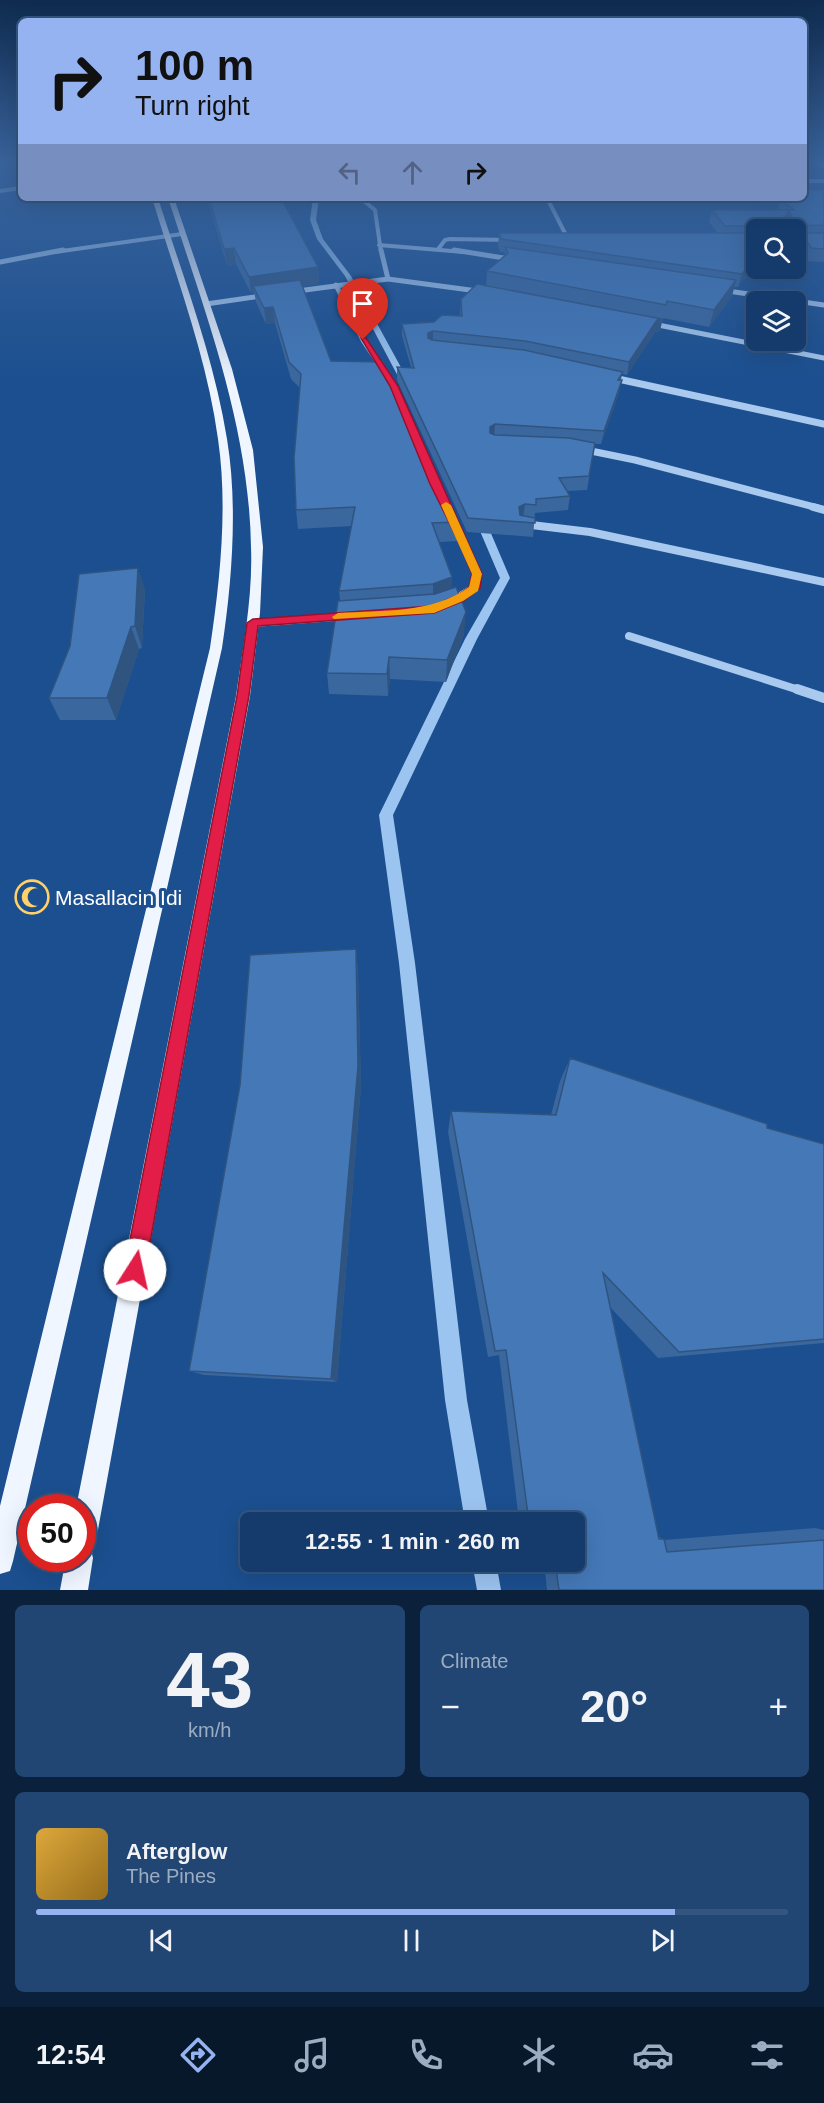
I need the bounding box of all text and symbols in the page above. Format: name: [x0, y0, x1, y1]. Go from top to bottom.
icon: right: [36, 42, 114, 120]
text: 100 m: [135, 42, 254, 89]
text: Turn right: [135, 91, 250, 121]
icon: left: [333, 156, 366, 189]
icon: ahead: [396, 156, 429, 189]
icon: right: [459, 156, 492, 189]
map controls: [746, 219, 806, 351]
button: search: [746, 219, 806, 279]
pin: [337, 278, 388, 340]
icon: arrive: [346, 287, 379, 320]
button: layers: [746, 291, 806, 351]
mosque icon: Masallacin Idi: [14, 879, 50, 915]
place label: Masallacin Idi: [55, 886, 182, 909]
position arrow: [103, 1238, 167, 1302]
speed limit sign: 50: [18, 1494, 96, 1572]
text: 12:55 · 1 min · 260 m: [305, 1529, 520, 1554]
text: 43: [166, 1636, 253, 1724]
text: Climate: [441, 1650, 508, 1672]
text: 20°: [580, 1681, 648, 1732]
text: −: [441, 1688, 460, 1725]
text: +: [769, 1688, 788, 1725]
text: km/h: [188, 1719, 231, 1741]
text: Afterglow: [126, 1839, 227, 1864]
text: The Pines: [126, 1865, 216, 1887]
icon: previous: [145, 1924, 178, 1957]
icon: pause: [395, 1924, 428, 1957]
icon: next: [646, 1924, 679, 1957]
icon: directions: [177, 2034, 219, 2076]
icon: music: [291, 2034, 333, 2076]
icon: phone: [405, 2034, 447, 2076]
icon: climate: [518, 2034, 560, 2076]
icon: car: [632, 2034, 674, 2076]
icon: filters: [746, 2034, 788, 2076]
text: 12:54: [36, 2040, 105, 2070]

